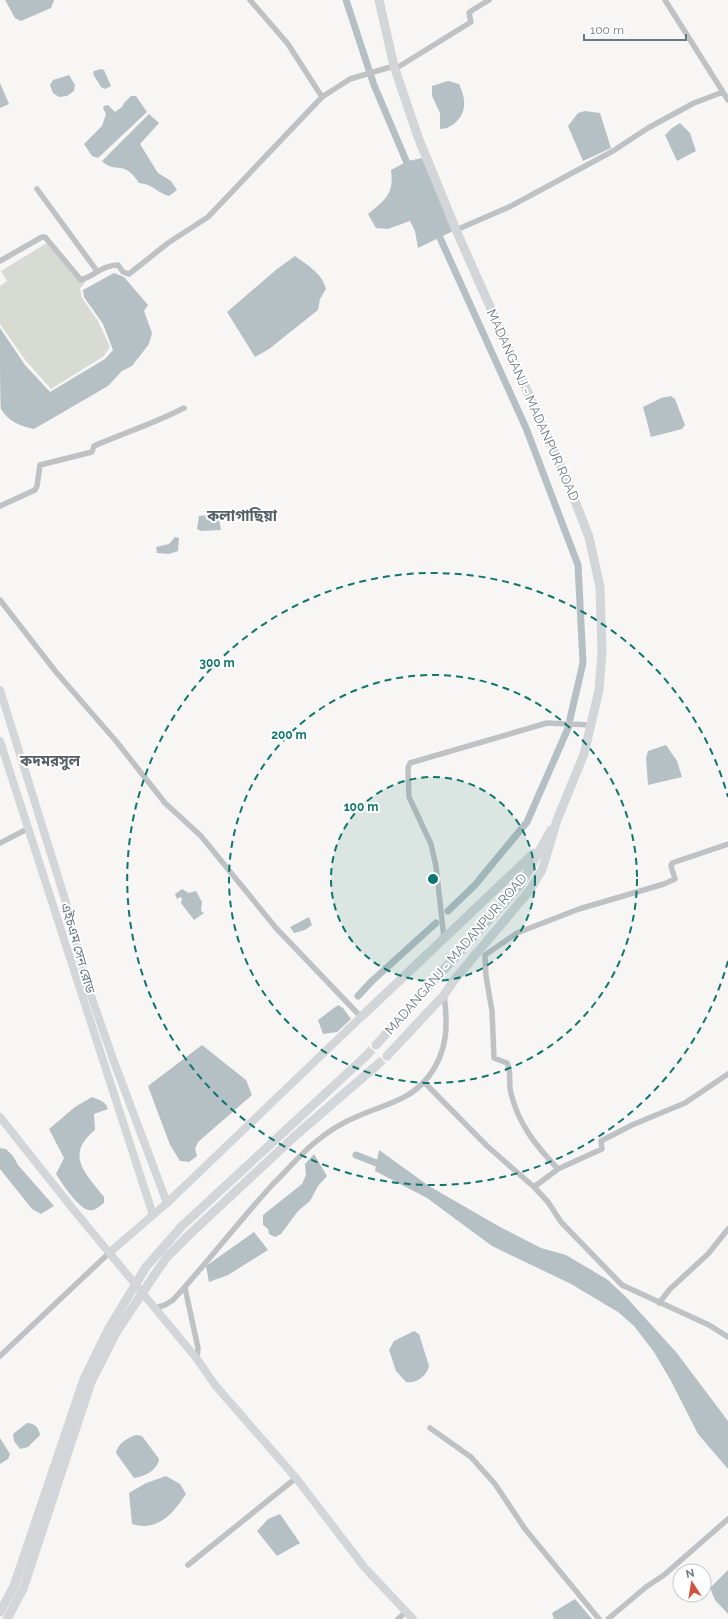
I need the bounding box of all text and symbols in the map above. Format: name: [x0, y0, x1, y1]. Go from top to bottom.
scale bar: [584, 16, 686, 42]
text: 100 m: [590, 23, 624, 37]
street label: MADANGANJ - MADANPUR ROAD: [484, 307, 582, 503]
district label: কলাগাছিয়া: [206, 507, 278, 525]
text: 300 m: [199, 656, 235, 670]
text: 200 m: [271, 728, 307, 742]
district label: কদমরসুল: [19, 752, 81, 771]
text: 100 m: [344, 800, 378, 814]
street label: MADANGANJ - MADANPUR ROAD: [382, 871, 530, 1037]
centre of rings: [426, 872, 440, 886]
street label: এইচএম সেন রোড: [58, 901, 98, 996]
north arrow: [672, 1563, 712, 1603]
text: N: [685, 1566, 695, 1581]

